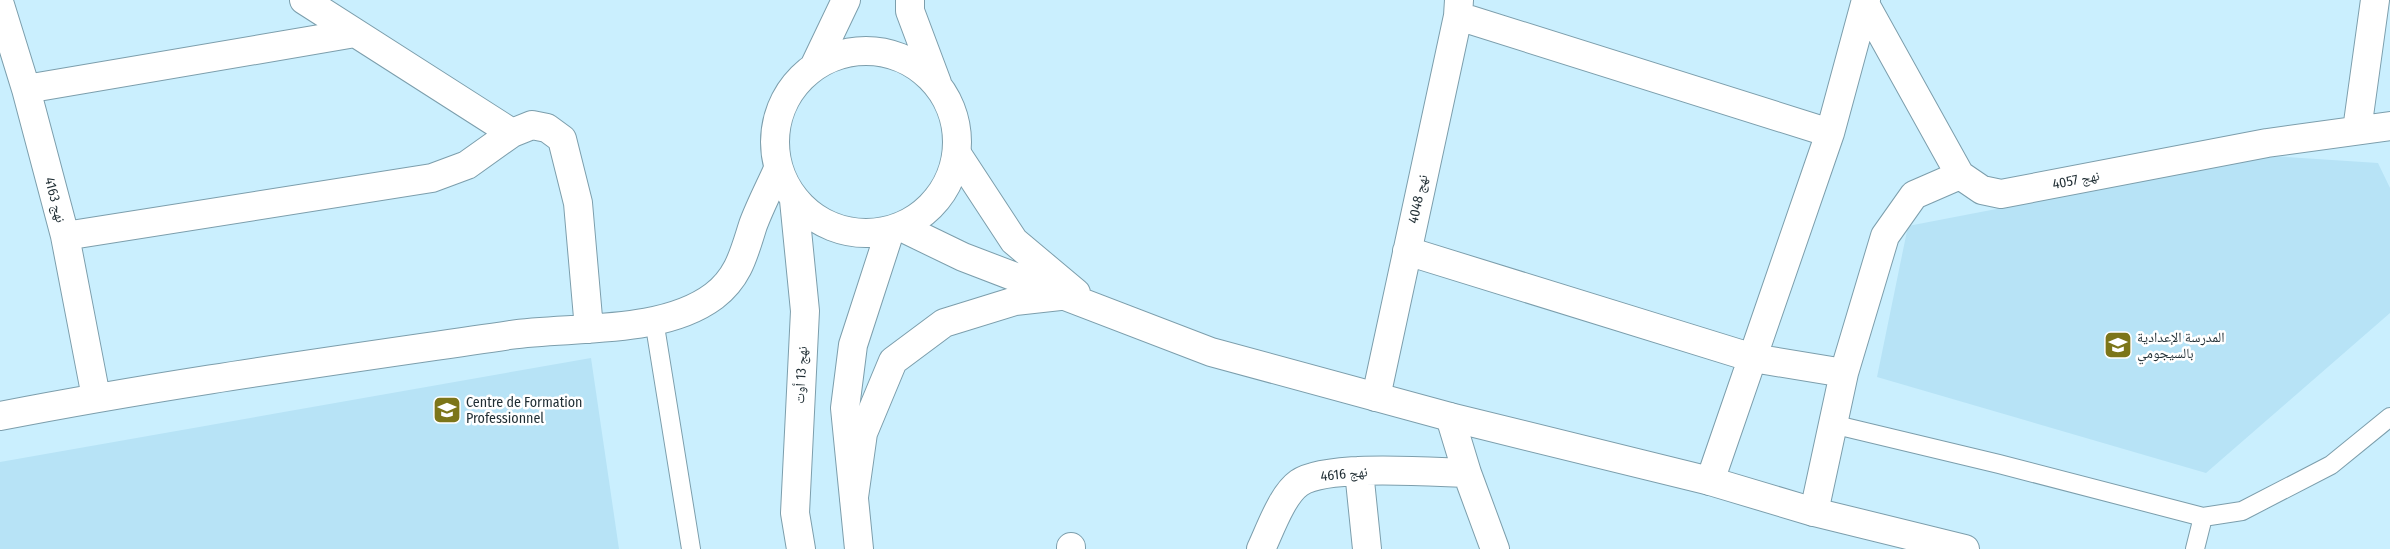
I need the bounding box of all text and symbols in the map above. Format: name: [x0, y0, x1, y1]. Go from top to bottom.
street label: نهج 4057: [2051, 167, 2101, 194]
street label: نهج 4048: [1405, 173, 1432, 225]
street label: نهج 4163: [40, 175, 69, 225]
place label: المدرسة الإعدادية بالسيجومي: [2137, 329, 2225, 364]
school or university icon: المدرسة الإعدادية بالسيجومي: [2103, 330, 2133, 360]
street label: نهج 13 أوت: [791, 346, 812, 404]
place label: Centre de Formation Professionnel: [466, 394, 582, 427]
school or university icon: Centre de Formation Professionnel: [432, 395, 462, 425]
street label: نهج 4616: [1320, 463, 1369, 486]

